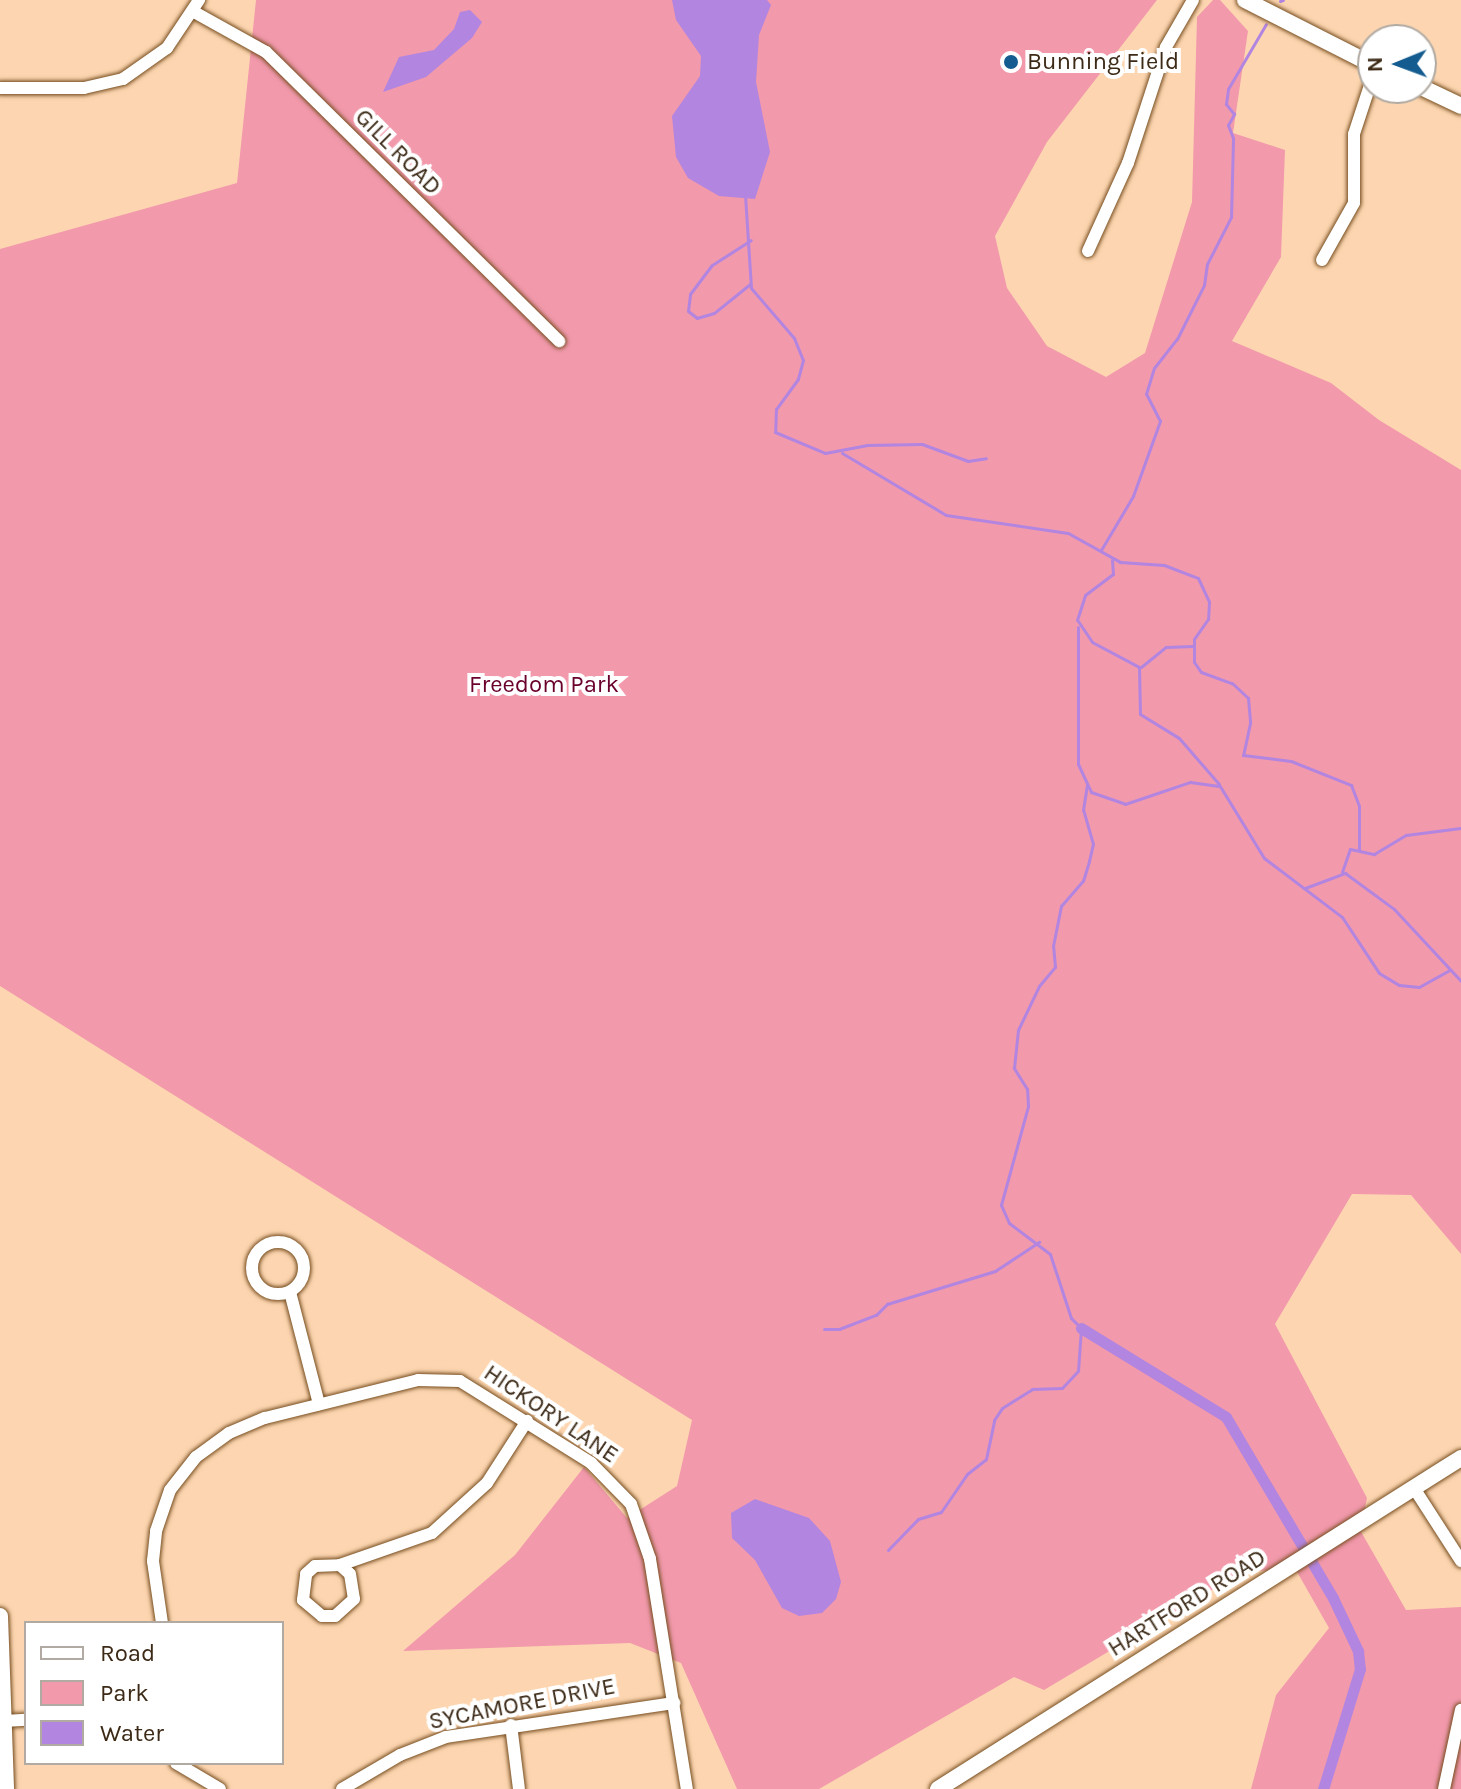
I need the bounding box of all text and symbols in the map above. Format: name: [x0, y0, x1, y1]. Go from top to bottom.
north arrow: [1357, 24, 1437, 104]
place label: Bunning Field: [1027, 48, 1179, 76]
marker: Bunning Field: [1002, 53, 1020, 71]
text: N: [1362, 56, 1388, 73]
street label: GILL ROAD: [349, 103, 447, 201]
park label: Freedom Park: [469, 671, 619, 699]
street label: HICKORY LANE: [478, 1358, 624, 1470]
street label: HARTFORD ROAD: [1103, 1543, 1271, 1663]
legend: [24, 1621, 284, 1765]
text: Road: [100, 1639, 155, 1667]
street label: SYCAMORE DRIVE: [426, 1672, 618, 1736]
text: Park: [100, 1679, 149, 1707]
text: Water: [100, 1719, 164, 1747]

